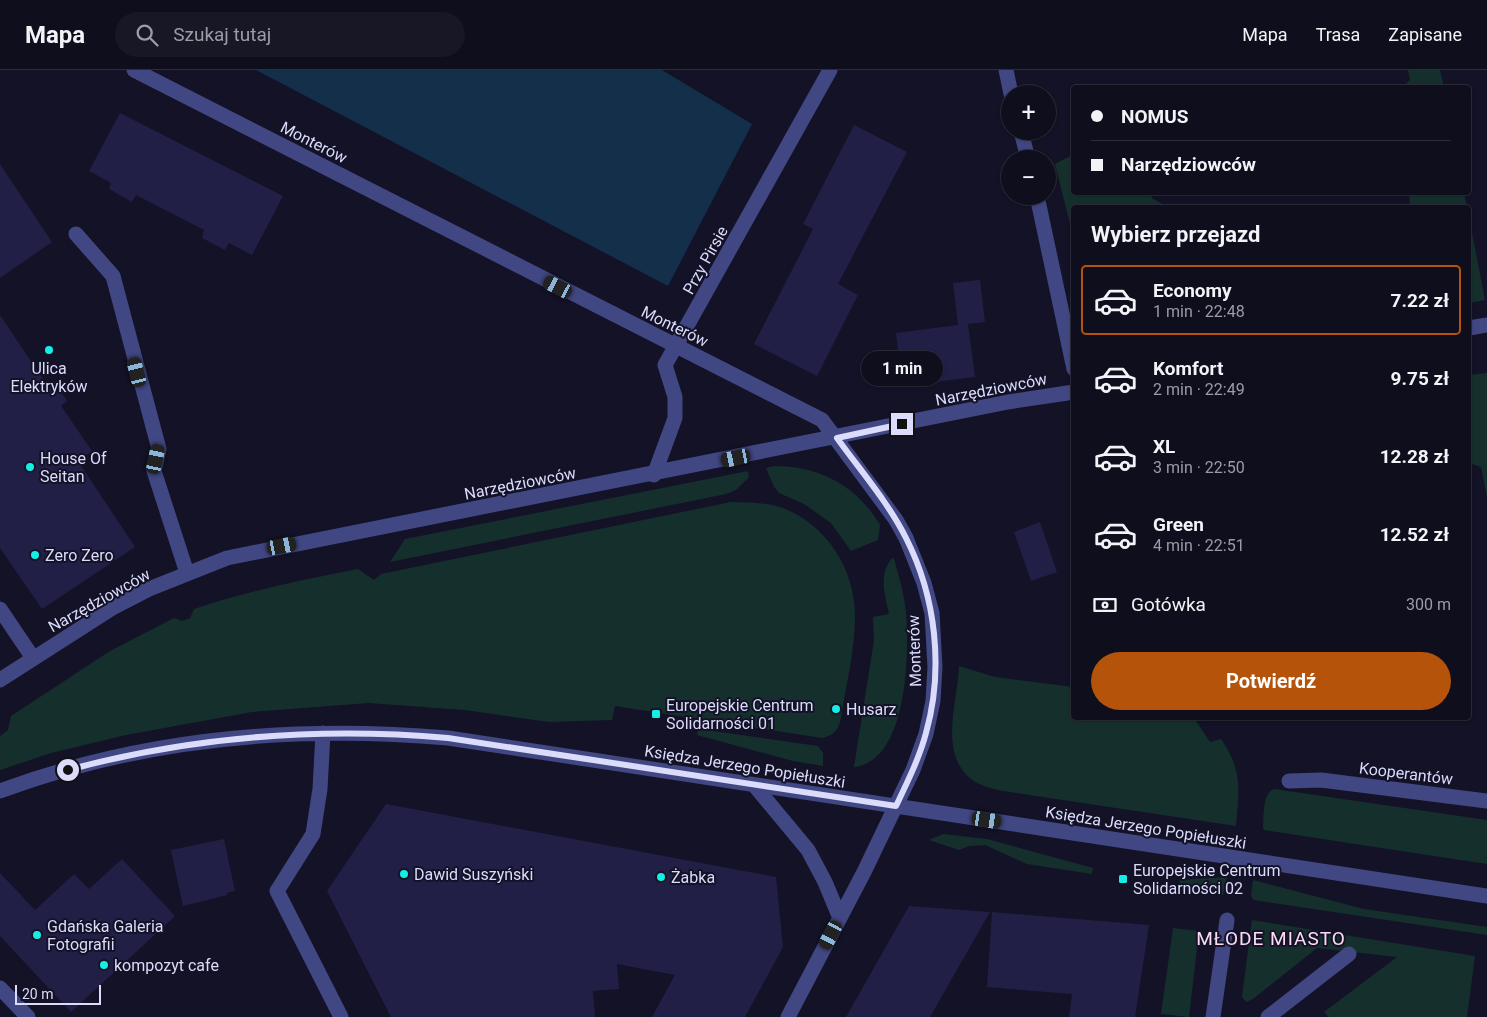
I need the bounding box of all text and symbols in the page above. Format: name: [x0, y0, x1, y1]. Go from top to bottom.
search box: [115, 12, 465, 57]
text: Mapa: [25, 21, 85, 49]
icon: search: [133, 21, 161, 49]
text: Szukaj tutaj: [173, 23, 271, 46]
text: Mapa: [1242, 24, 1288, 45]
text: Trasa: [1316, 24, 1360, 45]
text: Zapisane: [1388, 24, 1462, 45]
map controls: [1001, 85, 1056, 205]
button: +: [1001, 85, 1056, 140]
text: NOMUS: [1121, 105, 1188, 128]
street label: Monterów: [277, 118, 350, 167]
button: −: [1001, 150, 1056, 205]
text: Narzędziowców: [1121, 153, 1256, 176]
text: Wybierz przejazd: [1091, 222, 1260, 247]
street label: Przy Pirsie: [679, 223, 732, 298]
car: [541, 274, 574, 300]
icon: car: [1093, 278, 1138, 323]
text: Economy: [1153, 279, 1232, 302]
text: 7.22 zł: [1391, 289, 1449, 312]
street label: Monterów: [638, 302, 711, 351]
text: 1 min · 22:48: [1153, 302, 1245, 321]
marker: Ulica Elektryków: [43, 344, 55, 356]
callout: 1 min: [861, 352, 943, 386]
car: [126, 356, 147, 388]
icon: car: [1093, 356, 1138, 401]
text: Komfort: [1153, 357, 1223, 380]
place label: Ulica Elektryków: [10, 359, 88, 396]
text: 1 min: [882, 359, 922, 378]
text: 9.75 zł: [1391, 367, 1449, 390]
street label: Narzędziowców: [934, 369, 1049, 410]
text: 2 min · 22:49: [1153, 380, 1245, 399]
route end: [891, 413, 913, 435]
icon: car: [1093, 434, 1138, 479]
text: XL: [1153, 435, 1175, 458]
car: [145, 443, 166, 475]
text: 12.28 zł: [1380, 445, 1449, 468]
car: [719, 448, 752, 468]
place label: House Of Seitan: [40, 449, 107, 486]
text: 3 min · 22:50: [1153, 458, 1245, 477]
marker: House Of Seitan: [24, 461, 36, 473]
street label: Narzędziowców: [463, 463, 578, 504]
icon: car: [1093, 512, 1138, 557]
text: Green: [1153, 513, 1204, 536]
text: 12.52 zł: [1380, 523, 1449, 546]
car: [265, 536, 298, 556]
text: 4 min · 22:51: [1153, 536, 1245, 555]
place label: Zero Zero: [45, 546, 114, 565]
marker: Zero Zero: [29, 549, 41, 561]
street label: Narzędziowców: [45, 565, 153, 636]
icon: cash: [1091, 591, 1119, 619]
text: Gotówka: [1131, 593, 1206, 616]
text: 300 m: [1406, 595, 1451, 614]
street label: Monterów: [904, 615, 925, 687]
button: Potwierdź: [1091, 652, 1451, 710]
place label: Europejskie Centrum Solidarności 01: [666, 696, 813, 733]
place label: Husarz: [846, 700, 897, 719]
marker: Husarz: [830, 703, 842, 715]
marker: Europejskie Centrum Solidarności 01: [650, 708, 662, 720]
street label: Księdza Jerzego Popiełuszki: [643, 741, 847, 792]
street label: Kooperantów: [1358, 758, 1454, 789]
route start: [57, 759, 79, 781]
street label: Księdza Jerzego Popiełuszki: [1044, 802, 1248, 853]
car: [971, 810, 1002, 830]
place label: Europejskie Centrum Solidarności 02: [1133, 861, 1280, 898]
place label: Dawid Suszyński: [414, 865, 533, 884]
marker: Dawid Suszyński: [398, 868, 410, 880]
place label: Żabka: [671, 868, 715, 887]
marker: Żabka: [655, 871, 667, 883]
marker: Europejskie Centrum Solidarności 02: [1117, 873, 1129, 885]
place label: Gdańska Galeria Fotografii: [47, 917, 164, 954]
car: [817, 918, 844, 952]
district label: MŁODE MIASTO: [1196, 927, 1346, 950]
marker: Gdańska Galeria Fotografii: [31, 929, 43, 941]
place label: kompozyt cafe: [114, 956, 219, 975]
marker: kompozyt cafe: [98, 959, 110, 971]
scale bar: [15, 982, 101, 1005]
text: 20 m: [22, 986, 54, 1002]

